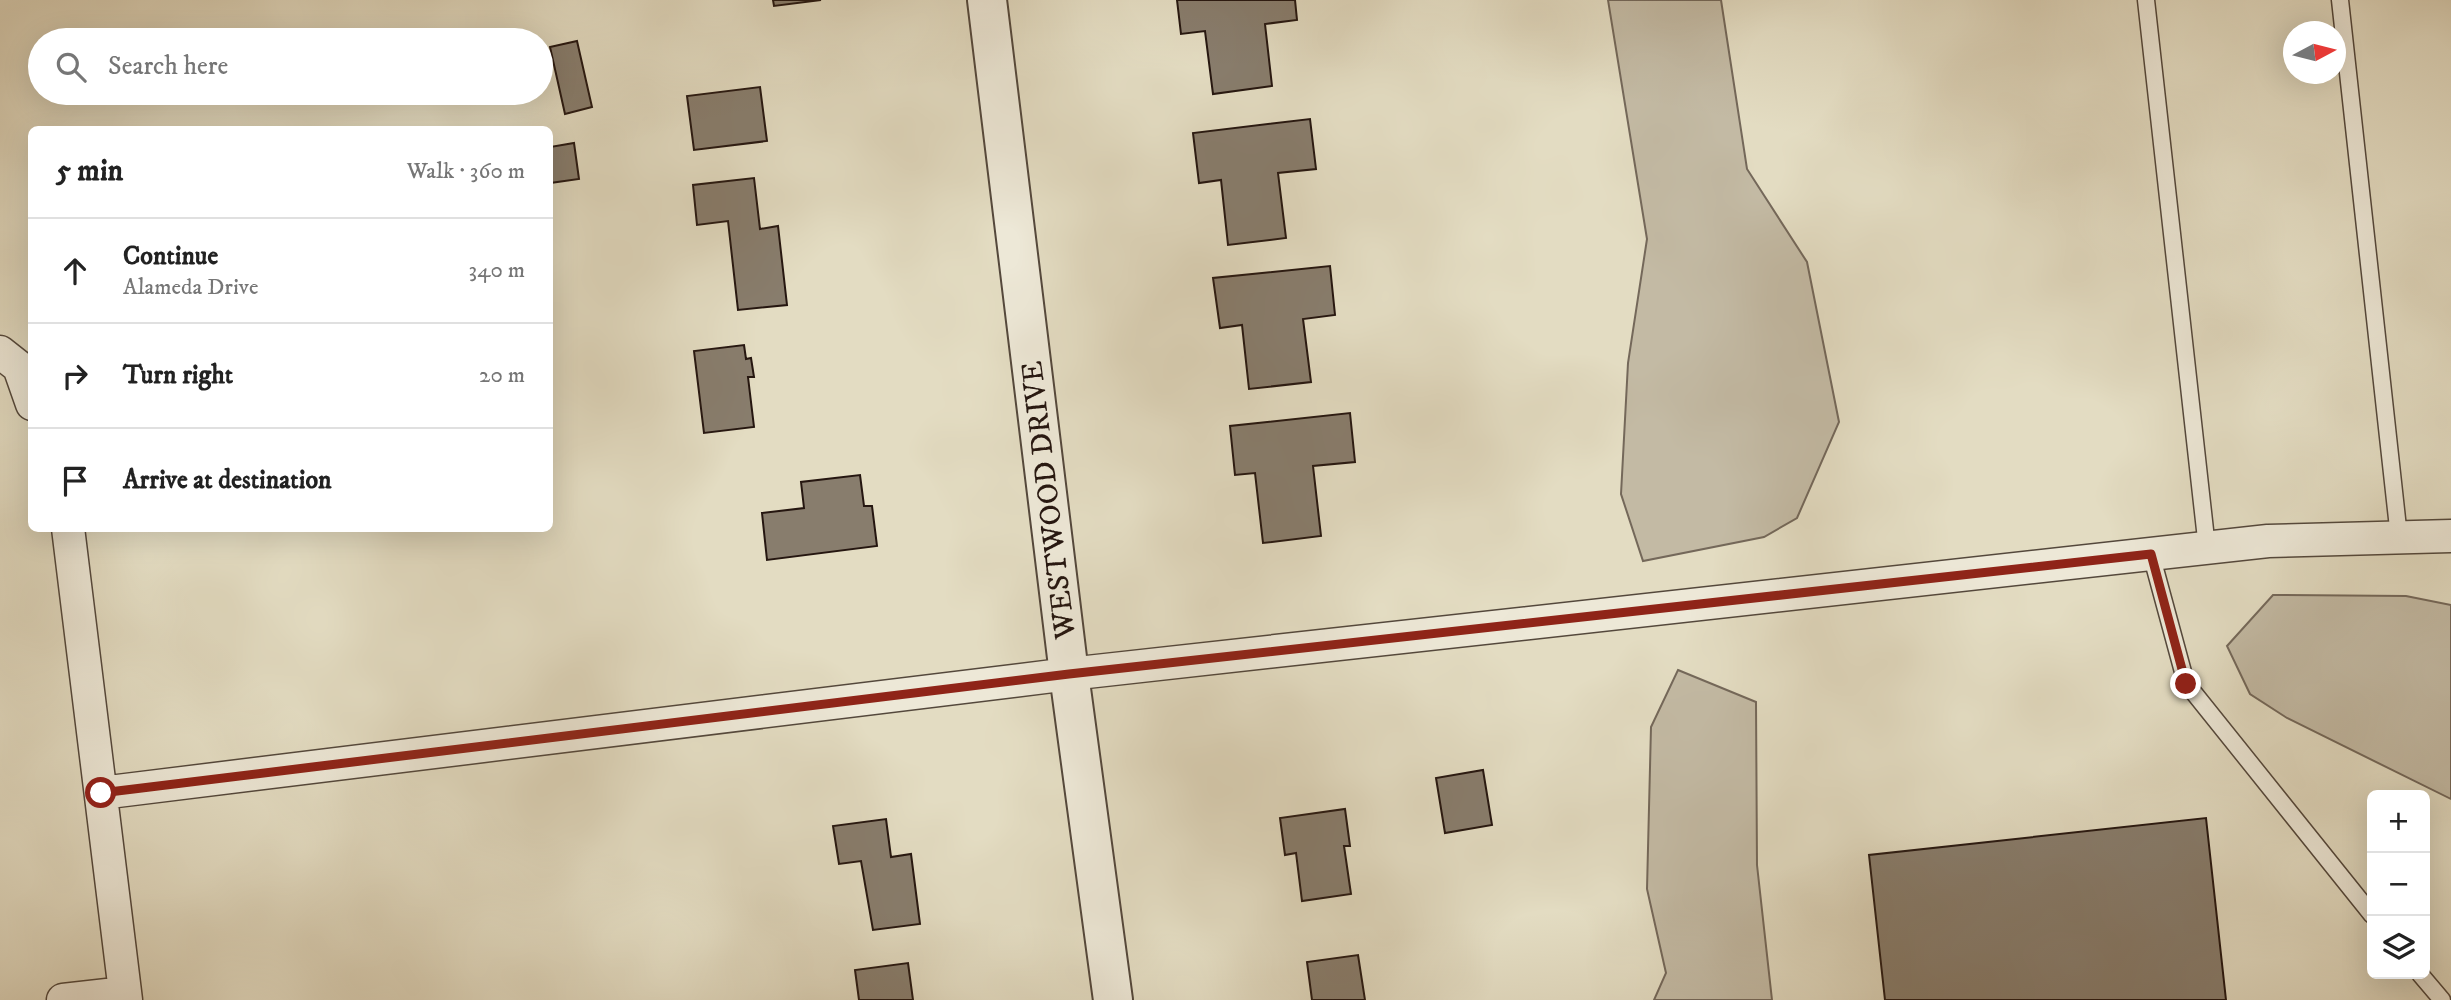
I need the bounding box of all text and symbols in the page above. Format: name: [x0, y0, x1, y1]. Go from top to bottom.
north arrow: [2283, 21, 2346, 84]
search box: [28, 28, 553, 105]
icon: search: [52, 48, 90, 86]
text: Search here: [108, 50, 228, 83]
text: 5 min: [56, 153, 123, 190]
text: Walk · 360 m: [407, 157, 525, 186]
text: Continue: [123, 240, 218, 273]
icon: ahead: [56, 252, 94, 290]
text: 340 m: [469, 256, 525, 285]
text: Alameda Drive: [123, 273, 258, 302]
icon: right: [56, 357, 94, 395]
text: Turn right: [123, 359, 233, 392]
street label: WESTWOOD DRIVE: [1014, 359, 1085, 642]
text: 20 m: [479, 361, 525, 390]
icon: arrive: [56, 462, 94, 500]
text: Arrive at destination: [123, 464, 332, 497]
route end: [2170, 668, 2201, 699]
route start: [85, 777, 116, 808]
map controls: [2367, 790, 2430, 979]
button: +: [2367, 790, 2430, 853]
button: −: [2367, 853, 2430, 916]
button: layers: [2367, 916, 2430, 979]

